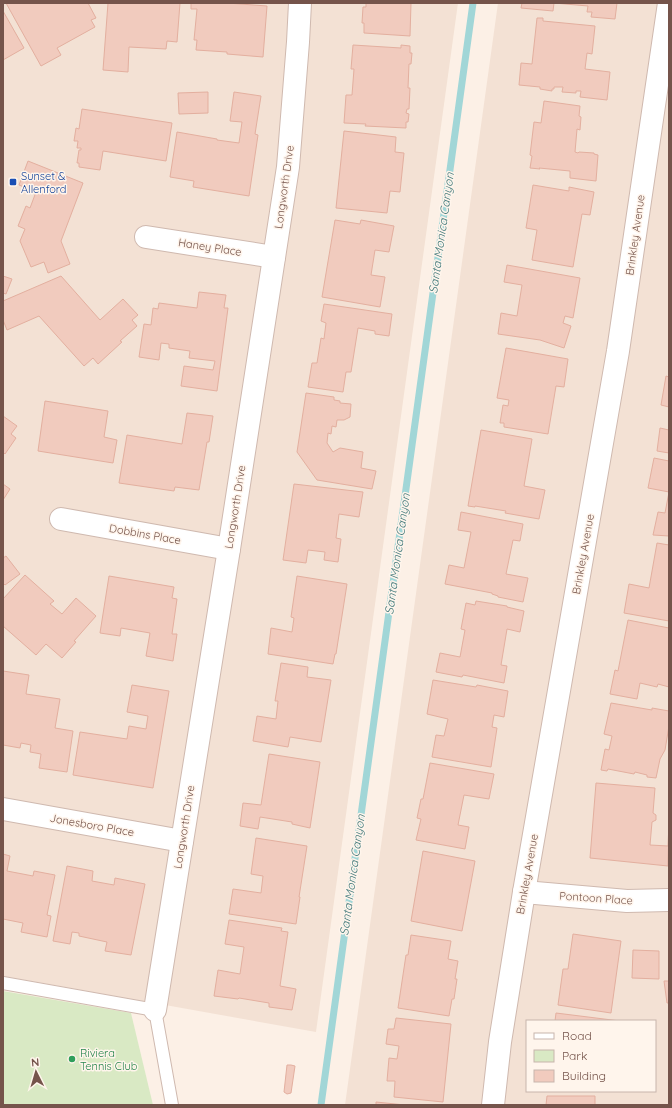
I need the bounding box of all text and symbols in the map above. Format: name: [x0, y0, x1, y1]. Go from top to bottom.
street label: Longworth Drive: [271, 144, 297, 230]
place label: Sunset & Allenford: [21, 169, 67, 196]
water label: Santa Monica Canyon: [425, 171, 457, 294]
marker: Sunset & Allenford: [8, 177, 18, 187]
street label: Brinkley Avenue: [622, 194, 648, 276]
street label: Haney Place: [177, 235, 243, 259]
street label: Longworth Drive: [221, 464, 249, 550]
water label: Santa Monica Canyon: [381, 492, 413, 615]
street label: Brinkley Avenue: [569, 513, 597, 595]
street label: Dobbins Place: [108, 521, 182, 547]
street label: Longworth Drive: [170, 784, 198, 870]
street label: Jonesboro Place: [49, 811, 135, 839]
water label: Santa Monica Canyon: [336, 813, 368, 936]
street label: Brinkley Avenue: [513, 833, 541, 915]
street label: Pontoon Place: [559, 888, 633, 908]
legend: [526, 1020, 656, 1092]
text: Road: [562, 1028, 592, 1043]
place label: Riviera Tennis Club: [80, 1046, 138, 1073]
text: Park: [562, 1048, 587, 1063]
north arrow: [16, 1052, 56, 1092]
marker: Riviera Tennis Club: [67, 1054, 77, 1064]
text: N: [30, 1055, 40, 1069]
text: Building: [562, 1068, 606, 1083]

